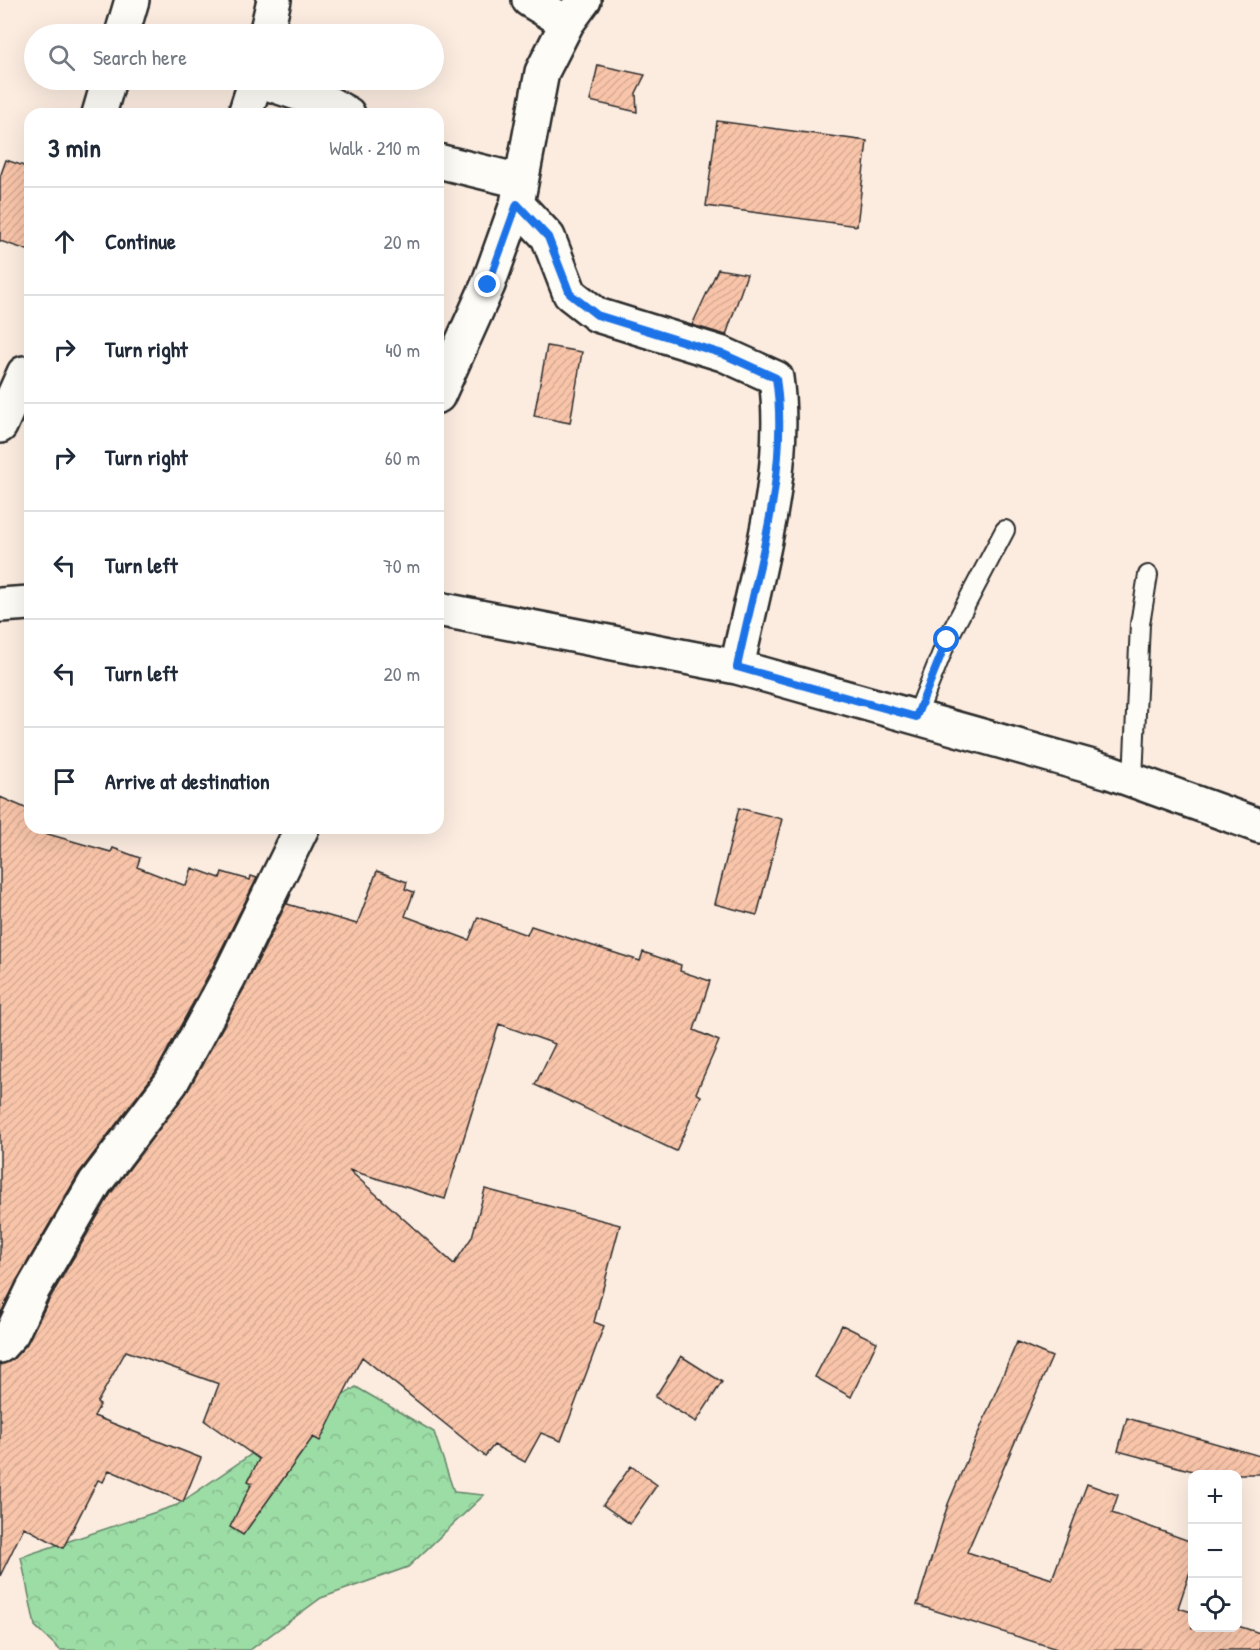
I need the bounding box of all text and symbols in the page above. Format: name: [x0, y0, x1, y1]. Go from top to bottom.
search box: [24, 24, 444, 90]
icon: search: [45, 41, 78, 74]
text: Search here: [93, 42, 187, 72]
text: 3 min: [48, 130, 101, 165]
text: Walk · 210 m: [329, 134, 420, 161]
icon: ahead: [48, 225, 81, 258]
text: Continue: [105, 226, 176, 256]
text: 20 m: [383, 228, 420, 255]
route end: [474, 271, 500, 297]
icon: right: [48, 333, 81, 366]
text: Turn right: [105, 334, 188, 364]
text: 40 m: [385, 336, 420, 363]
icon: right: [48, 441, 81, 474]
text: Turn right: [105, 442, 188, 472]
text: 60 m: [385, 444, 420, 471]
icon: left: [48, 549, 81, 582]
text: Turn left: [105, 550, 178, 580]
text: 70 m: [383, 552, 420, 579]
route start: [933, 626, 959, 652]
icon: left: [48, 657, 81, 690]
text: Turn left: [105, 658, 178, 688]
text: 20 m: [383, 660, 420, 687]
icon: arrive: [48, 765, 81, 798]
text: Arrive at destination: [105, 766, 270, 796]
map controls: [1188, 1470, 1242, 1632]
button: +: [1188, 1470, 1242, 1524]
button: −: [1188, 1524, 1242, 1578]
button: locate: [1188, 1578, 1242, 1632]

